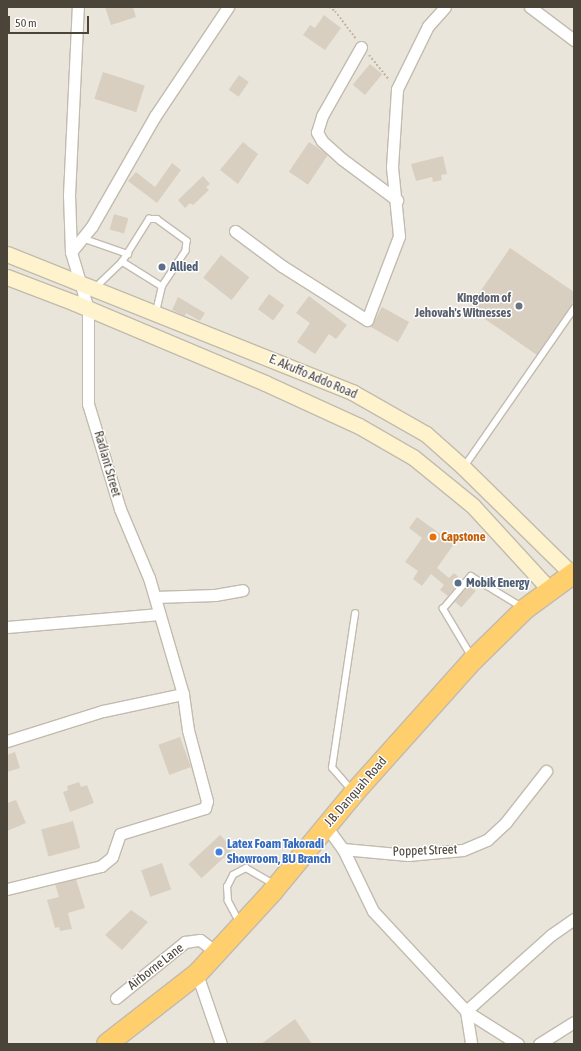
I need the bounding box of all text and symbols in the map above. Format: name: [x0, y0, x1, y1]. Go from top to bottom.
scale bar: [10, 8, 91, 34]
text: 50 m: [15, 16, 37, 30]
place label: Allied: [170, 259, 198, 275]
marker: Allied: [157, 262, 167, 272]
place label: Kingdom of Jehovah's Witnesses: [415, 291, 511, 322]
marker: Kingdom of Jehovah's Witnesses: [514, 301, 524, 311]
street label: E. Akuffo Addo Road: [267, 351, 359, 403]
street label: Radiant Street: [90, 429, 124, 499]
place label: Capstone: [441, 529, 486, 545]
marker: Capstone: [428, 532, 438, 542]
place label: Mobik Energy: [466, 575, 530, 591]
marker: Mobik Energy: [453, 578, 463, 588]
street label: J.B. Danquah Road: [321, 754, 391, 830]
place label: Latex Foam Takoradi Showroom, BU Branch: [227, 837, 331, 868]
street label: Poppet Street: [392, 842, 458, 860]
marker: Latex Foam Takoradi Showroom, BU Branch: [214, 847, 224, 857]
street label: Airborne Lane: [125, 940, 187, 994]

